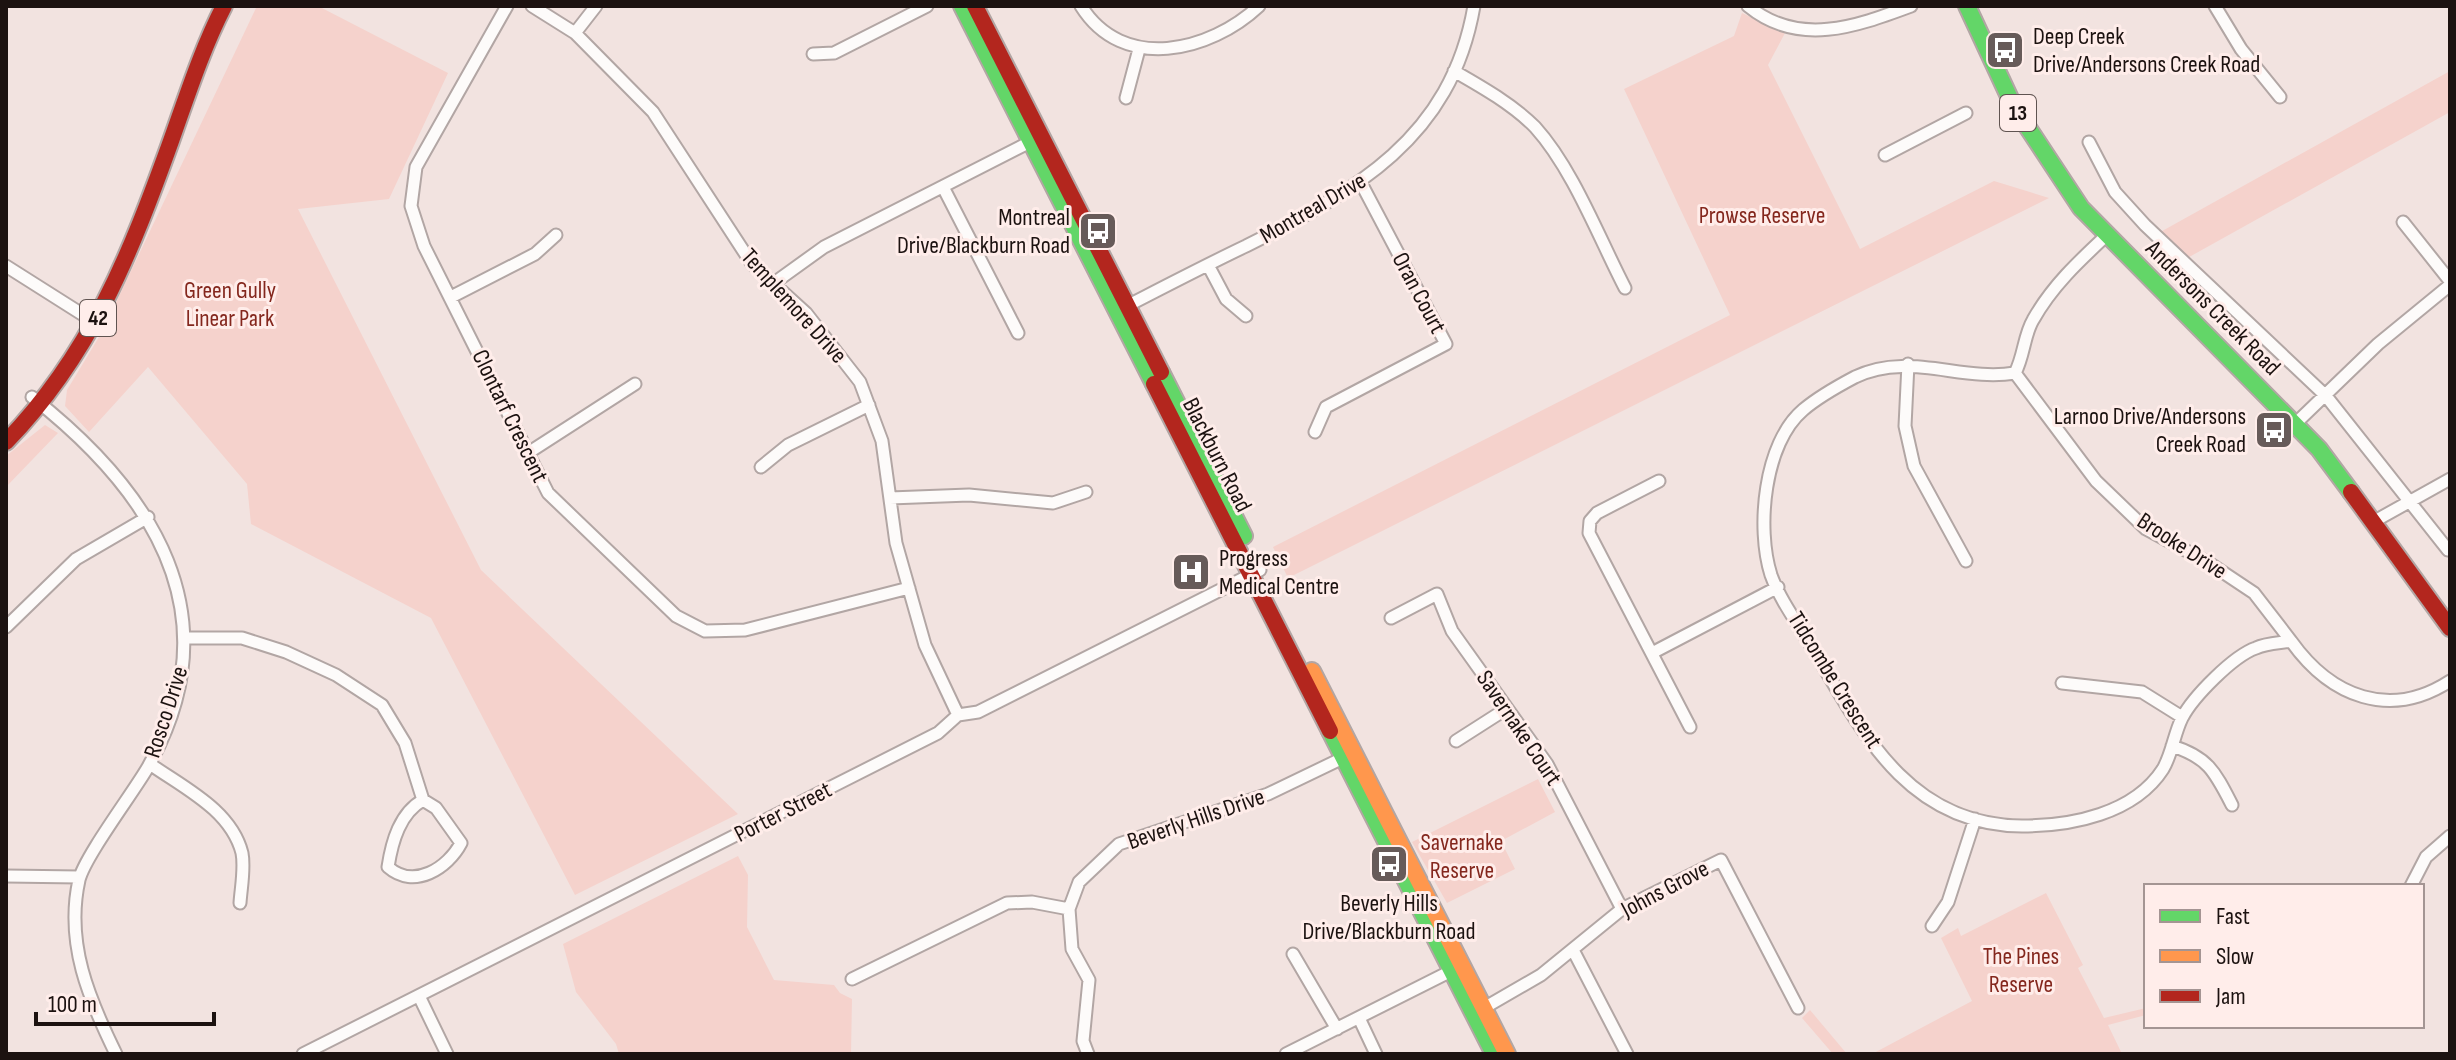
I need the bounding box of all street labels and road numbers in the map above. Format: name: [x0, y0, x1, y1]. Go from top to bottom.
road number: 13: [2000, 95, 2036, 131]
street label: Montreal Drive: [1255, 166, 1371, 250]
street label: Andersons Creek Road: [2139, 234, 2286, 381]
street label: Templemore Drive: [735, 243, 853, 369]
street label: Oran Court: [1386, 248, 1452, 338]
road number: 42: [80, 300, 116, 336]
street label: Clontarf Crescent: [465, 345, 555, 487]
street label: Blackburn Road: [1176, 393, 1258, 517]
street label: Brooke Drive: [2132, 506, 2232, 586]
street label: Tidcombe Crescent: [1781, 606, 1889, 754]
street label: Rosco Drive: [138, 663, 194, 761]
street label: Savernake Court: [1470, 665, 1568, 791]
street label: Porter Street: [729, 775, 837, 849]
street label: Beverly Hills Drive: [1124, 782, 1268, 856]
street label: Johns Grove: [1615, 854, 1714, 925]

